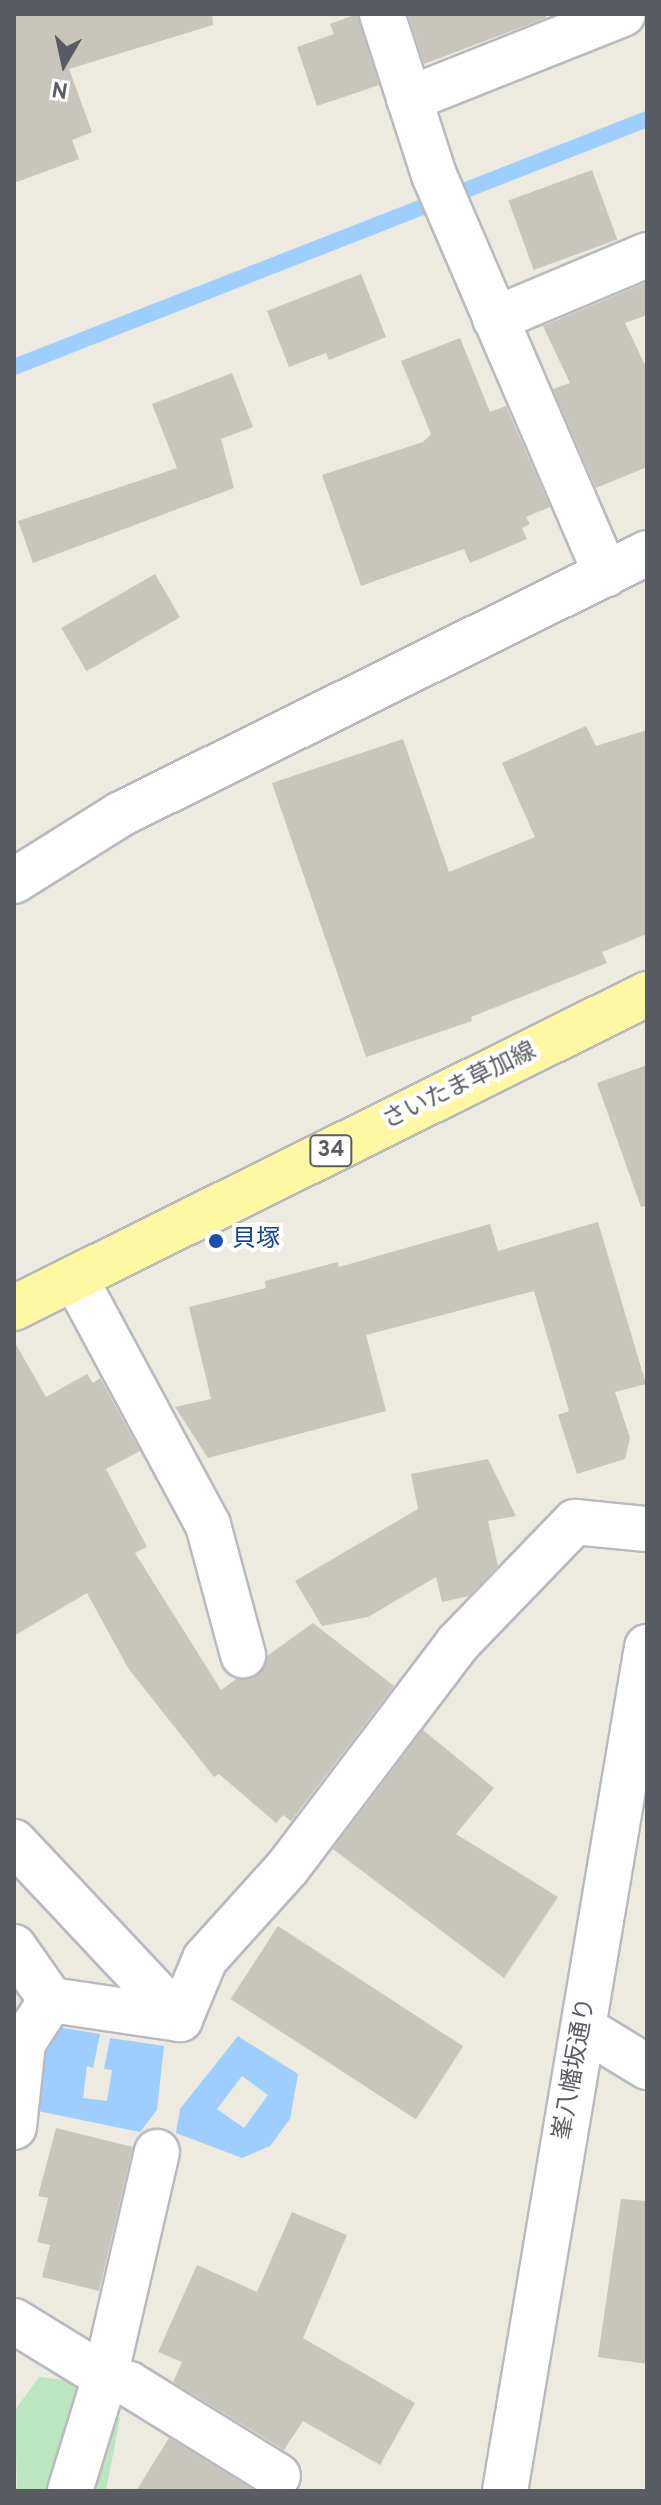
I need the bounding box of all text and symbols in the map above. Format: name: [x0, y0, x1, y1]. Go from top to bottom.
north arrow: [24, 24, 104, 104]
text: N: [50, 74, 70, 103]
street label: さいたま草加線: [378, 1037, 542, 1137]
road number: 34: [309, 1133, 353, 1169]
place label: 貝塚: [232, 1227, 280, 1255]
marker: 貝塚: [207, 1232, 225, 1250]
street label: 峯八幡坂通り: [549, 1996, 603, 2142]

